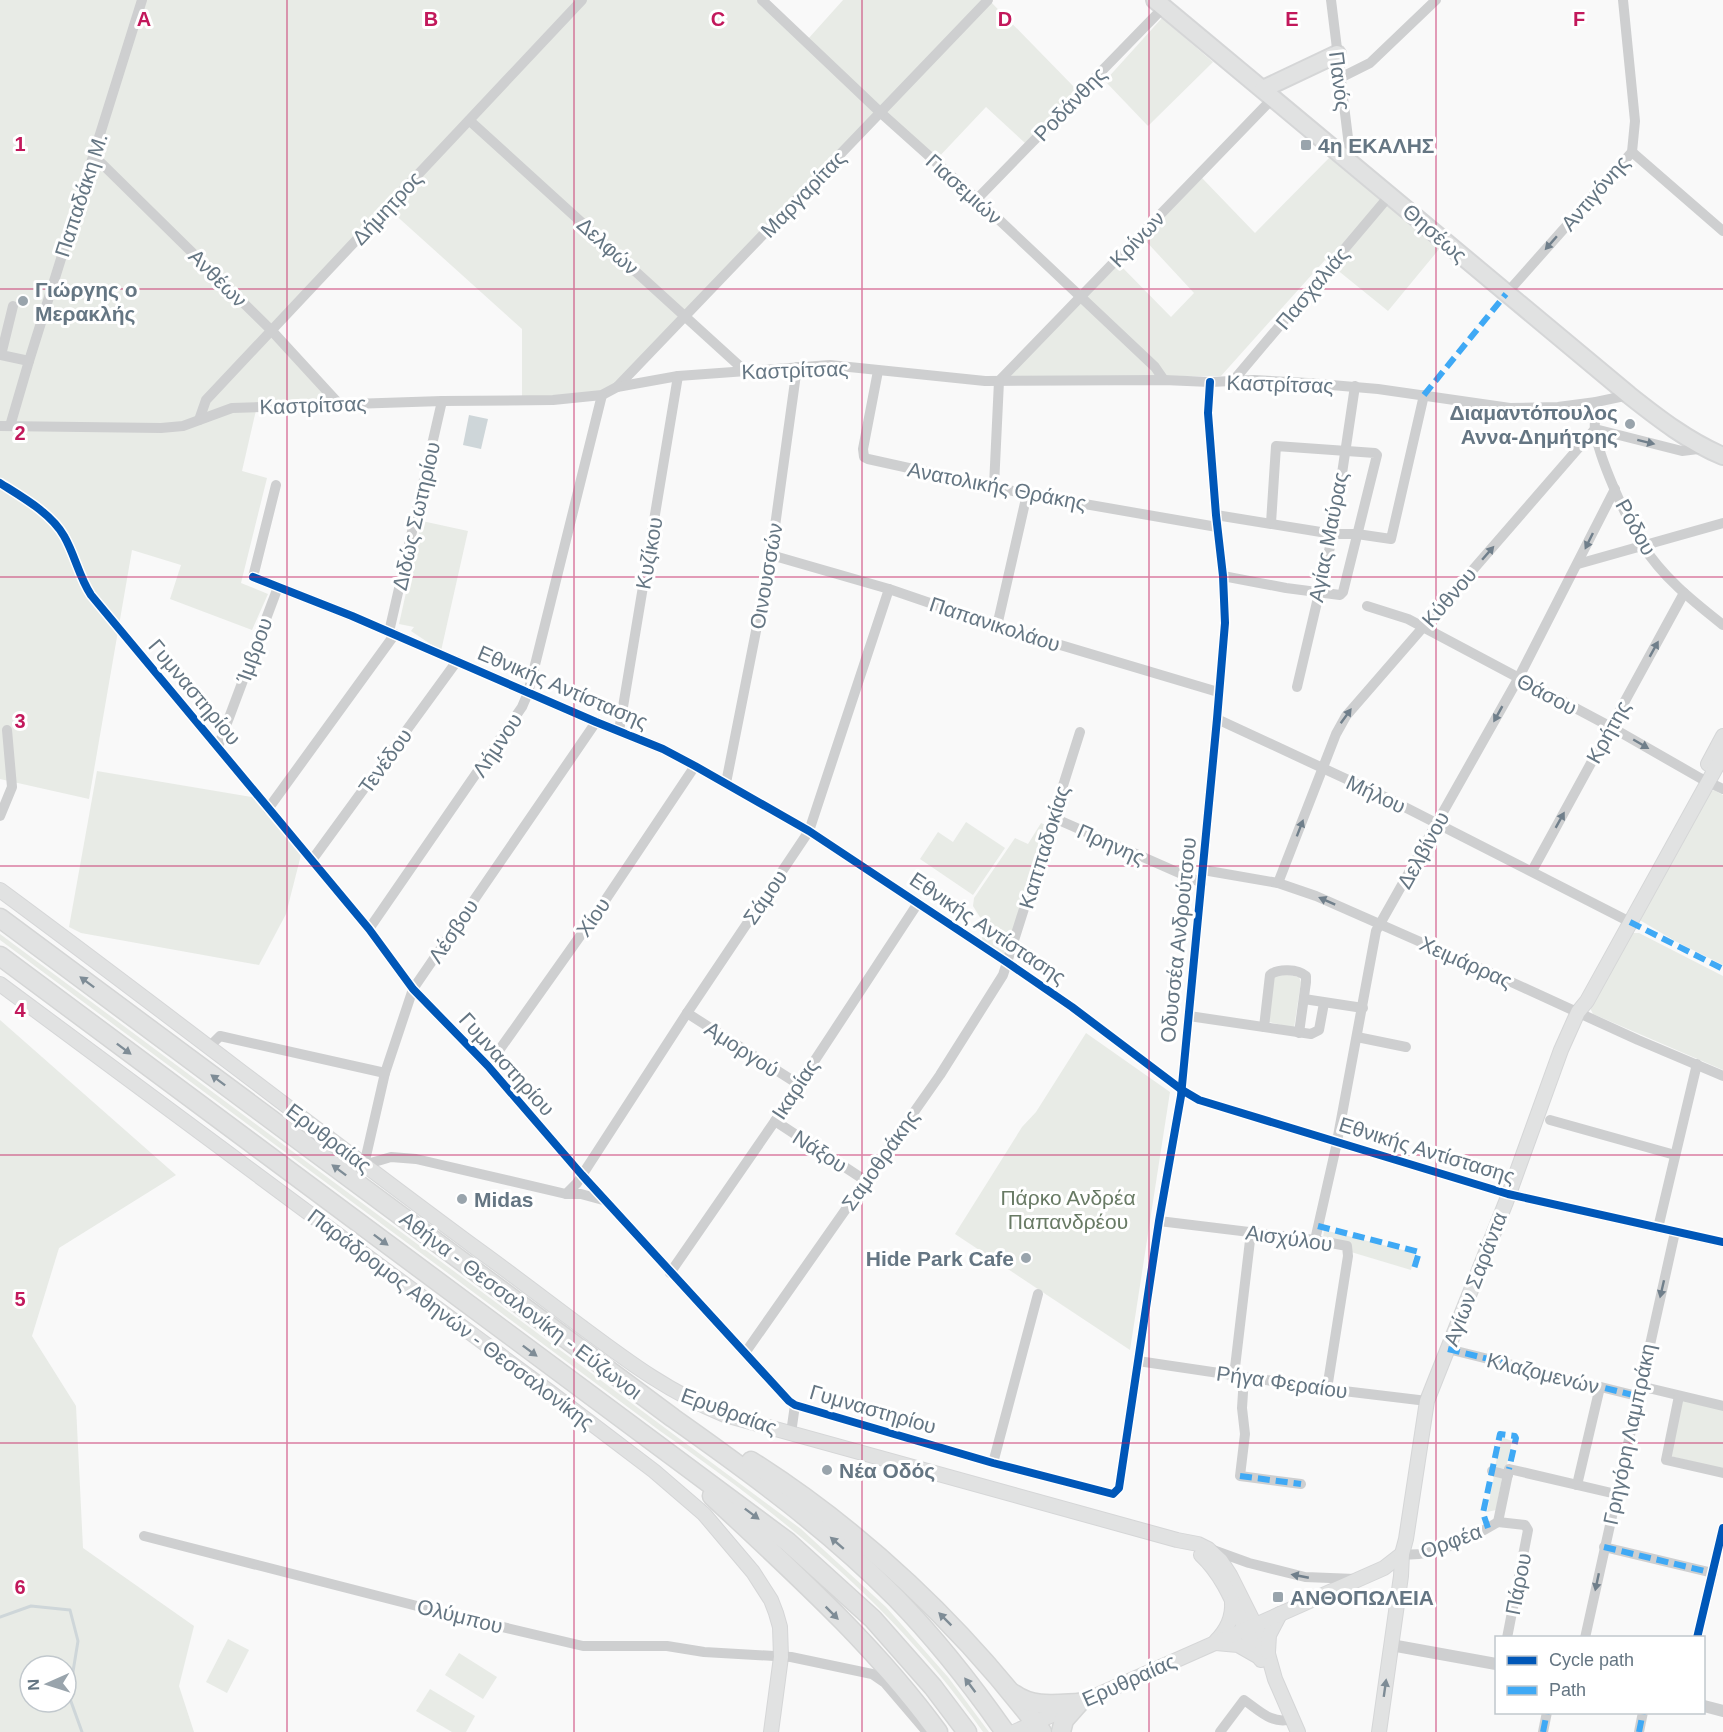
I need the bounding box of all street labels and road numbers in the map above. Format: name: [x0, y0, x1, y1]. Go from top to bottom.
street label: Πανός: [1325, 50, 1355, 112]
street label: Ροδάνθης: [1029, 62, 1111, 146]
street label: Παπαδάκη Μ.: [50, 130, 112, 260]
street label: Μαργαρίτας: [756, 146, 850, 242]
street label: Γιασεμιών: [922, 149, 1006, 229]
street label: Αντιγόνης: [1556, 151, 1634, 235]
street label: Δήμητρος: [347, 167, 427, 249]
street label: Θησέως: [1398, 199, 1472, 267]
street label: Κρίνων: [1105, 207, 1169, 271]
street label: Δελφών: [573, 213, 643, 279]
street label: Πασχαλιάς: [1271, 242, 1353, 334]
street label: Ανθέων: [184, 244, 252, 312]
street label: Καστρίτσας: [741, 357, 849, 383]
street label: Καστρίτσας: [1226, 371, 1334, 397]
street label: Καστρίτσας: [259, 392, 367, 418]
street label: Διδώς Σωτηρίου: [388, 440, 444, 592]
street label: Ανατολικής Θράκης: [906, 457, 1088, 515]
street label: Αγίας Μαύρας: [1304, 470, 1352, 604]
street label: Ρόδου: [1611, 495, 1661, 559]
street label: Κυζίκου: [631, 515, 667, 591]
street label: Οινουσσών: [745, 521, 787, 631]
street label: Κύθνου: [1417, 563, 1481, 631]
street label: Παπανικολάου: [927, 592, 1063, 656]
street label: Ίμβρου: [231, 614, 276, 687]
street label: Γυμναστηρίου: [144, 635, 246, 749]
street label: Εθνικής Αντίστασης: [474, 641, 652, 733]
street label: Θάσου: [1513, 669, 1581, 719]
street label: Κρήτης: [1582, 697, 1634, 767]
street label: Λήμνου: [467, 709, 527, 781]
street label: Τενέδου: [354, 724, 416, 798]
street label: Μήλου: [1343, 770, 1409, 818]
street label: Καππαδοκίας: [1014, 783, 1074, 911]
street label: Δελβίνου: [1393, 808, 1453, 892]
street label: Πρηνης: [1074, 819, 1148, 869]
street label: Οδυσσέα Ανδρούτσου: [1156, 836, 1200, 1044]
street label: Σάμου: [739, 866, 791, 928]
street label: Εθνικής Αντίστασης: [906, 867, 1070, 989]
street label: Χίου: [572, 893, 614, 941]
street label: Λέσβου: [423, 895, 483, 967]
street label: Χειμάρρας: [1416, 931, 1516, 993]
street label: Γυμναστηρίου: [455, 1008, 559, 1120]
street label: Αμοργού: [701, 1017, 783, 1081]
street label: Ικαρίας: [767, 1055, 823, 1123]
street label: Ερυθραίας: [282, 1099, 376, 1177]
street label: Σαμοθράκης: [837, 1105, 923, 1215]
street label: Εθνικής Αντίστασης: [1336, 1112, 1518, 1188]
street label: Νάξου: [789, 1125, 851, 1177]
street label: Παράδρομος Αθηνών - Θεσσαλονίκης: [304, 1204, 598, 1434]
street label: Αθήνα - Θεσσαλονίκη - Εύζωνοι: [396, 1206, 647, 1404]
street label: Αγίων Σαράντα: [1439, 1209, 1511, 1349]
street label: Αισχύλου: [1244, 1221, 1334, 1255]
street label: Γρηγόρη Λαμπράκη: [1599, 1341, 1659, 1527]
street label: Κλαζομενών: [1485, 1348, 1601, 1398]
street label: Ρήγα Φεραίου: [1215, 1361, 1349, 1403]
street label: Γυμναστηρίου: [807, 1380, 939, 1438]
street label: Ερυθραίας: [678, 1383, 780, 1439]
street label: Ορφέα: [1417, 1519, 1485, 1563]
street label: Πάρου: [1501, 1551, 1535, 1617]
street label: Ολύμπου: [415, 1594, 505, 1638]
street label: Ερυθραίας: [1079, 1649, 1179, 1711]

